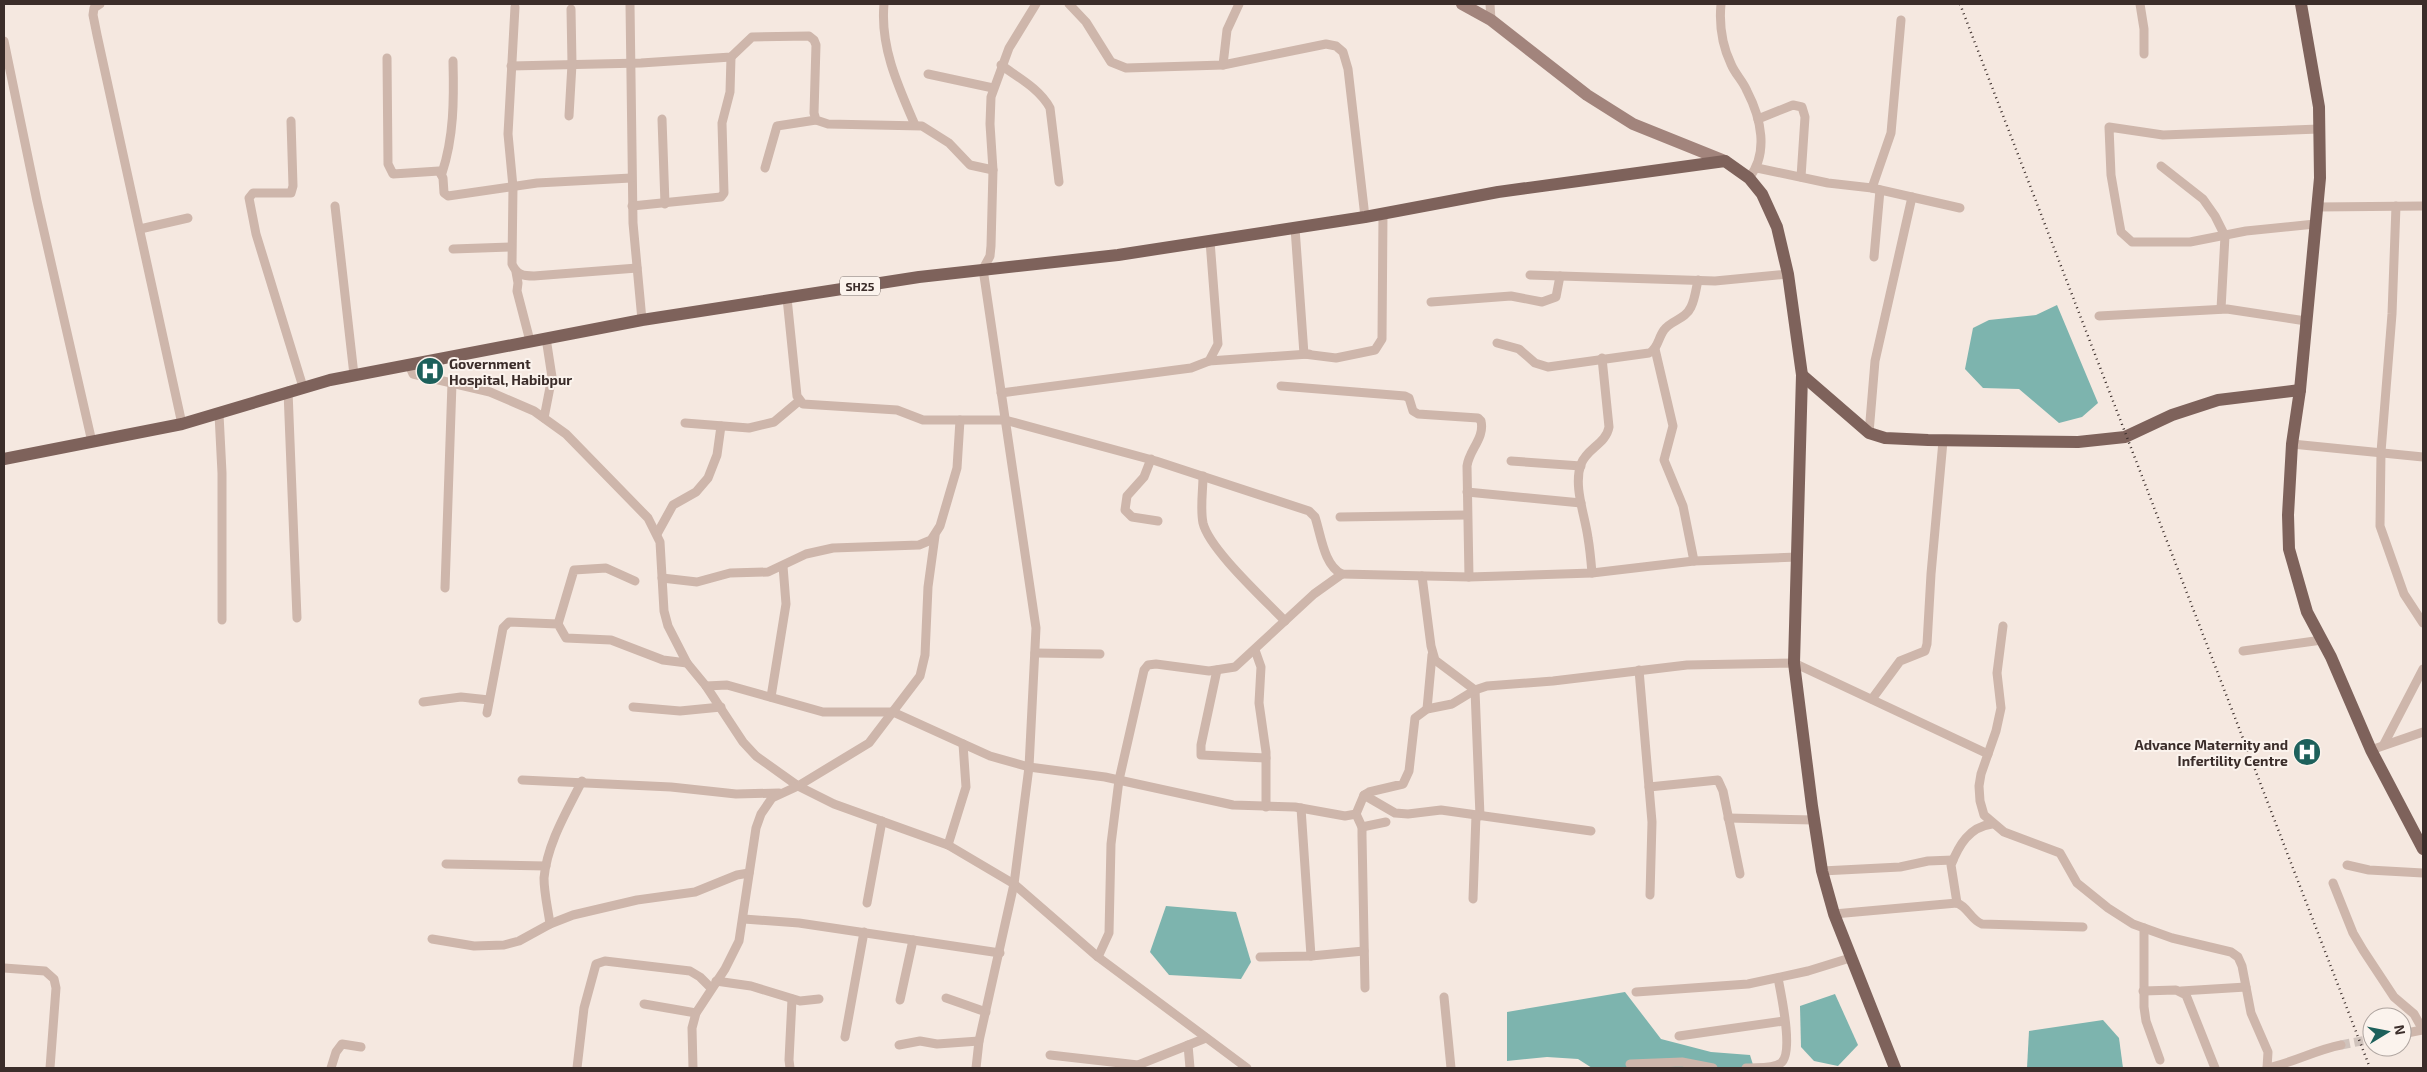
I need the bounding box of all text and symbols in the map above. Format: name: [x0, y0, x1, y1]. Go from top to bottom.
road number: SH25: [840, 276, 880, 296]
place label: Government Hospital, Habibpur: [449, 355, 572, 388]
hospital icon: Government Hospital, Habibpur: [415, 356, 445, 386]
place label: Advance Maternity and Infertility Centre: [2135, 736, 2288, 769]
hospital icon: Advance Maternity and Infertility Centre: [2292, 737, 2322, 767]
north arrow: [2362, 1007, 2412, 1057]
text: N: [2391, 1023, 2410, 1036]

